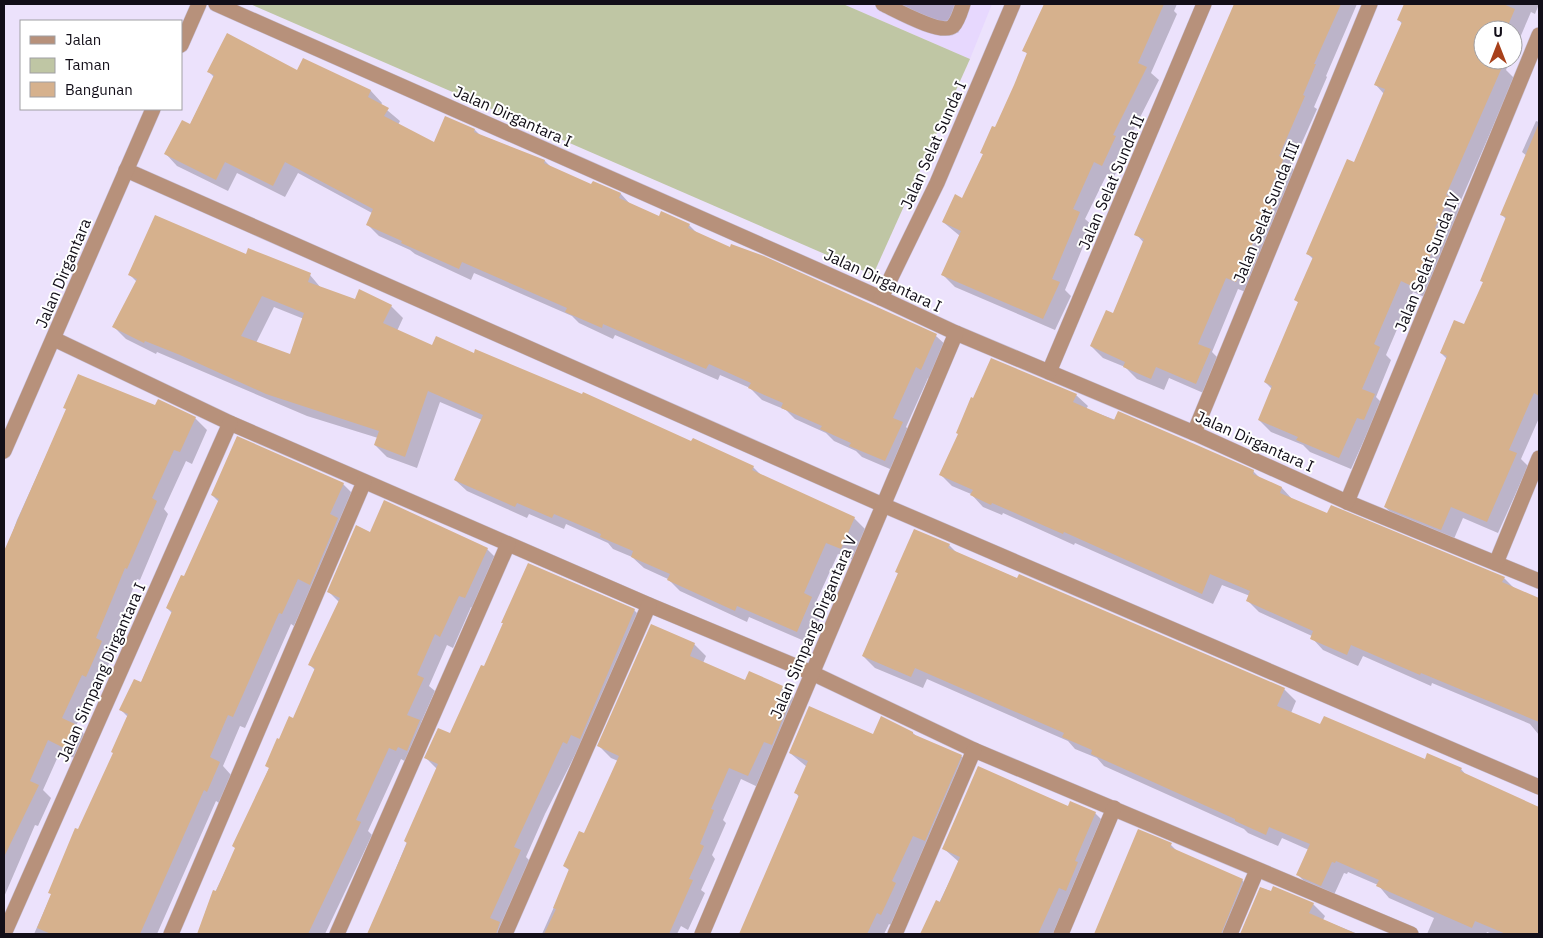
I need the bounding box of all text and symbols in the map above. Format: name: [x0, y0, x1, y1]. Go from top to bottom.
legend: [20, 20, 182, 110]
north arrow: [1473, 20, 1523, 70]
text: U: [1493, 23, 1503, 41]
text: Jalan: [65, 30, 101, 49]
text: Taman: [65, 55, 110, 74]
street label: Jalan Selat Sunda I: [896, 78, 970, 212]
text: Bangunan: [65, 80, 133, 99]
street label: Jalan Dirgantara I: [451, 81, 575, 151]
street label: Jalan Selat Sunda II: [1074, 111, 1148, 253]
street label: Jalan Selat Sunda III: [1228, 138, 1304, 286]
street label: Jalan Selat Sunda IV: [1390, 189, 1464, 334]
street label: Jalan Dirgantara: [31, 215, 95, 331]
street label: Jalan Dirgantara I: [821, 244, 945, 316]
street label: Jalan Dirgantara I: [1193, 406, 1317, 476]
street label: Jalan Simpang Dirgantara V: [765, 532, 861, 722]
street label: Jalan Simpang Dirgantara I: [52, 579, 150, 765]

